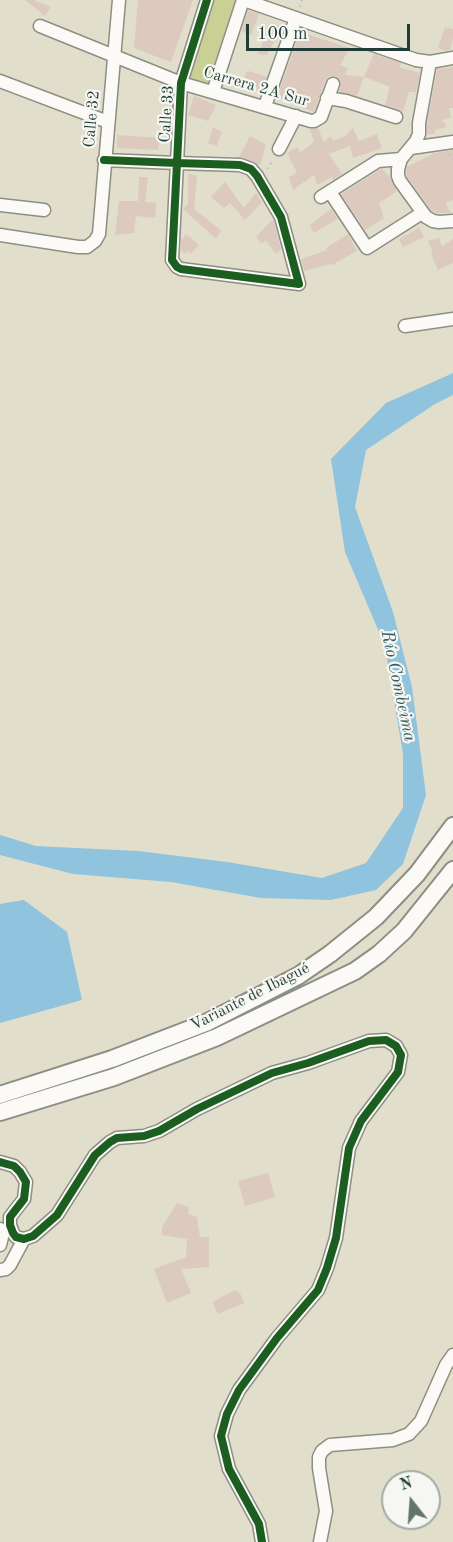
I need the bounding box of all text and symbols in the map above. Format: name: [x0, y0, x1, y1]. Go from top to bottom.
scale bar: [249, 12, 412, 50]
text: 100 m: [257, 25, 308, 43]
street label: Carrera 2A Sur: [201, 63, 311, 111]
street label: Calle 33: [155, 85, 179, 143]
street label: Calle 32: [80, 89, 104, 149]
water label: Río Combeima: [376, 628, 420, 744]
street label: Variante de Ibagué: [187, 959, 313, 1035]
north arrow: [381, 1470, 441, 1530]
text: N: [398, 1475, 415, 1494]

